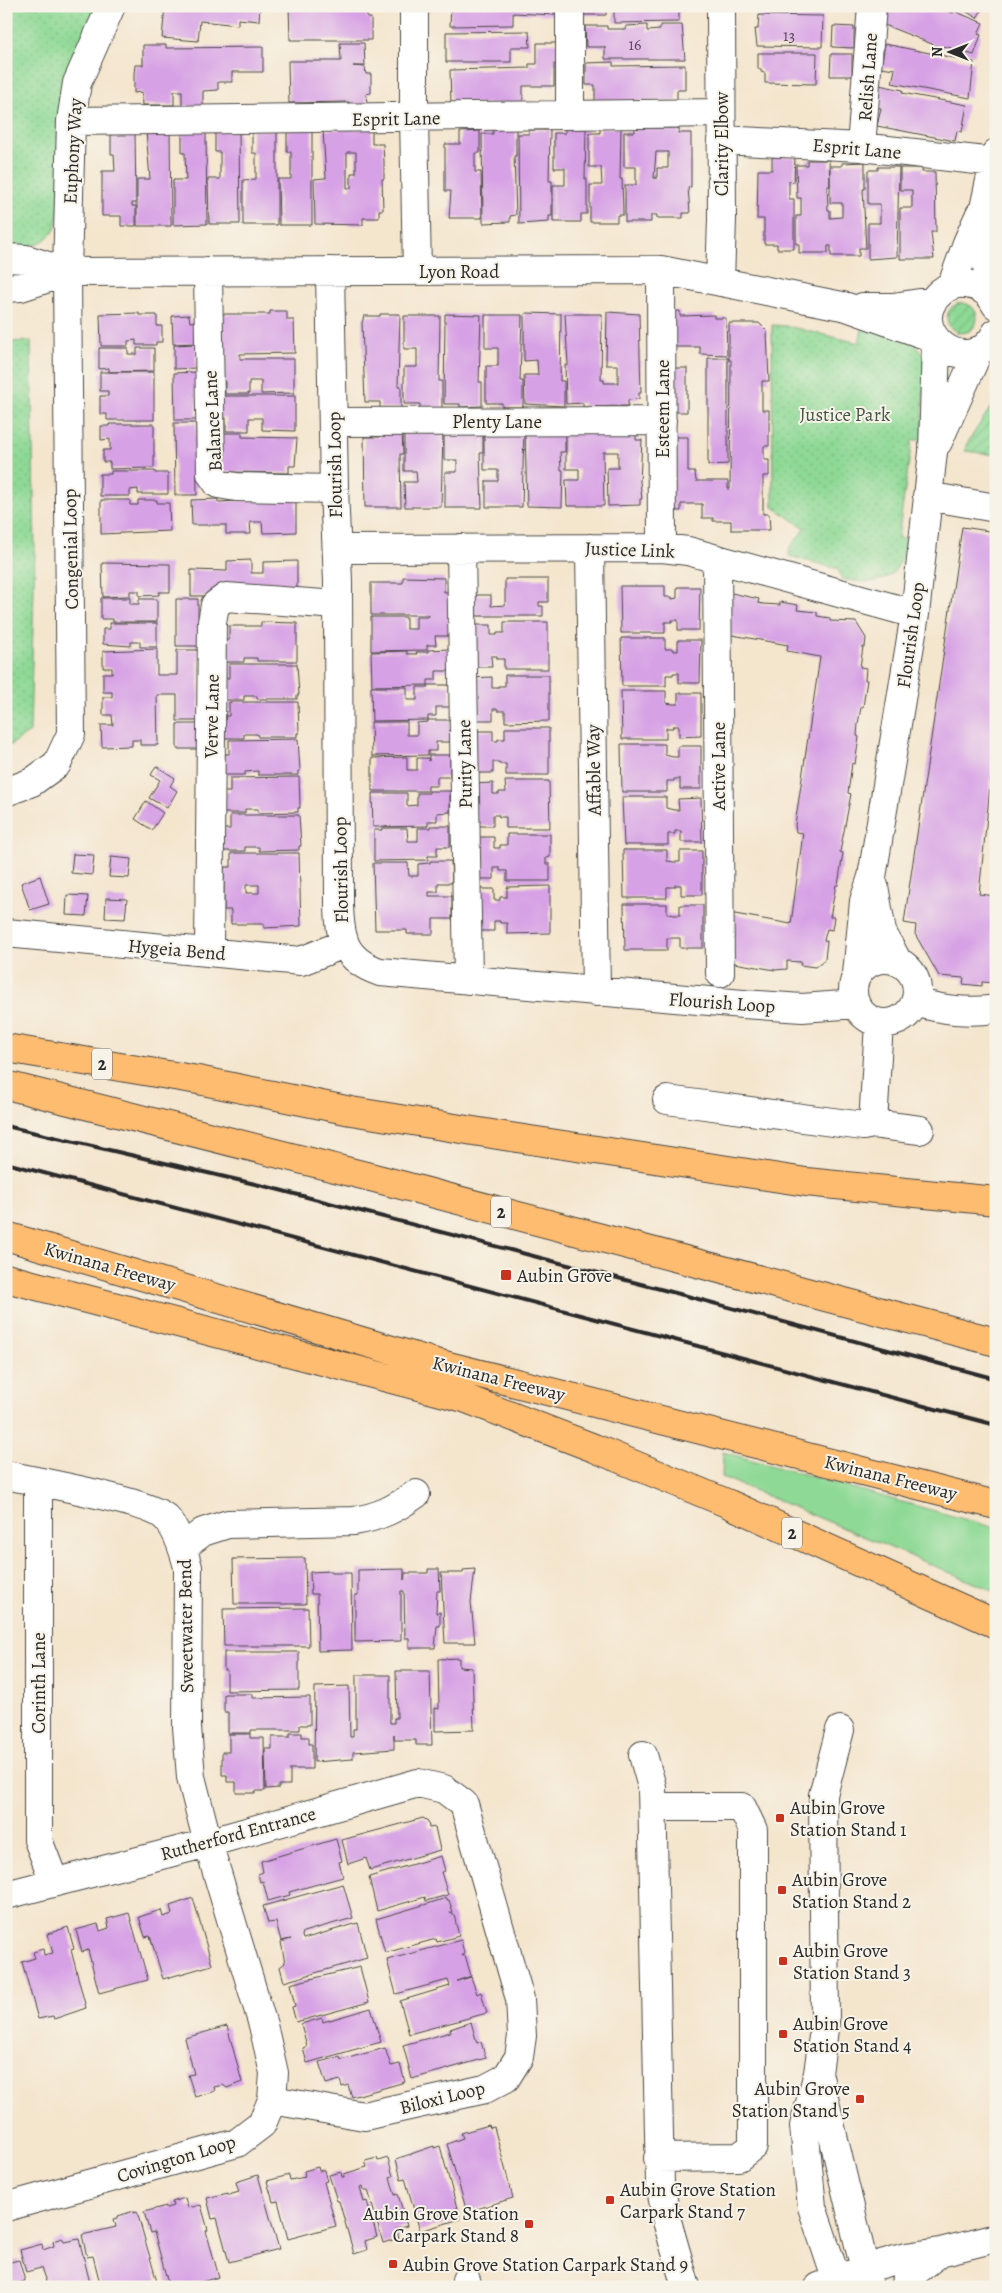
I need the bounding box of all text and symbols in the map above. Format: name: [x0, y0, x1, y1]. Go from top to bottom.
house number: 13: [783, 25, 795, 47]
north arrow: [924, 28, 974, 78]
street label: Relish Lane: [852, 32, 884, 122]
house number: 16: [629, 34, 641, 56]
text: N: [928, 47, 947, 57]
street label: Clarity Elbow: [709, 91, 735, 196]
street label: Euphony Way: [57, 97, 89, 205]
street label: Esprit Lane: [351, 105, 441, 133]
street label: Esprit Lane: [811, 132, 902, 166]
street label: Lyon Road: [419, 259, 500, 285]
street label: Esteem Lane: [650, 359, 676, 459]
street label: Balance Lane: [197, 370, 229, 472]
park label: Justice Park: [800, 402, 891, 428]
street label: Plenty Lane: [452, 409, 542, 435]
street label: Flourish Loop: [321, 411, 349, 519]
street label: Congenial Loop: [57, 488, 85, 610]
street label: Justice Link: [584, 535, 676, 565]
street label: Flourish Loop: [891, 580, 931, 690]
street label: Verve Lane: [198, 674, 226, 759]
street label: Purity Lane: [451, 719, 479, 809]
street label: Active Lane: [706, 722, 732, 811]
street label: Affable Way: [580, 724, 608, 817]
street label: Flourish Loop: [327, 816, 355, 924]
street label: Hygeia Bend: [127, 933, 228, 967]
street label: Flourish Loop: [668, 986, 776, 1020]
road number: 2: [92, 1048, 112, 1080]
road number: 2: [491, 1196, 511, 1228]
street label: Kwinana Freeway: [41, 1236, 179, 1298]
place label: Aubin Grove: [516, 1263, 612, 1289]
marker: Aubin Grove: [499, 1268, 513, 1282]
street label: Kwinana Freeway: [430, 1350, 568, 1408]
street label: Kwinana Freeway: [822, 1449, 960, 1507]
road number: 2: [782, 1518, 802, 1549]
street label: Sweetwater Bend: [172, 1558, 200, 1693]
street label: Corinth Lane: [26, 1632, 52, 1734]
place label: Aubin Grove Station Stand 1: [789, 1795, 907, 1843]
street label: Rutherford Entrance: [158, 1801, 319, 1867]
marker: Aubin Grove Station Stand 1: [774, 1812, 786, 1824]
place label: Aubin Grove Station Stand 2: [791, 1867, 911, 1915]
marker: Aubin Grove Station Stand 2: [776, 1884, 788, 1896]
place label: Aubin Grove Station Stand 3: [792, 1938, 911, 1986]
marker: Aubin Grove Station Stand 3: [777, 1955, 789, 1967]
place label: Aubin Grove Station Stand 4: [792, 2011, 912, 2059]
marker: Aubin Grove Station Stand 4: [777, 2028, 789, 2040]
street label: Biloxi Loop: [397, 2075, 488, 2121]
place label: Aubin Grove Station Stand 5: [732, 2076, 850, 2124]
marker: Aubin Grove Station Stand 5: [854, 2093, 866, 2105]
street label: Covington Loop: [114, 2129, 239, 2189]
place label: Aubin Grove Station Carpark Stand 7: [619, 2177, 776, 2225]
marker: Aubin Grove Station Carpark Stand 7: [604, 2194, 616, 2206]
place label: Aubin Grove Station Carpark Stand 8: [362, 2201, 519, 2249]
marker: Aubin Grove Station Carpark Stand 8: [523, 2218, 535, 2230]
place label: Aubin Grove Station Carpark Stand 9: [402, 2252, 688, 2278]
marker: Aubin Grove Station Carpark Stand 9: [387, 2258, 399, 2270]

